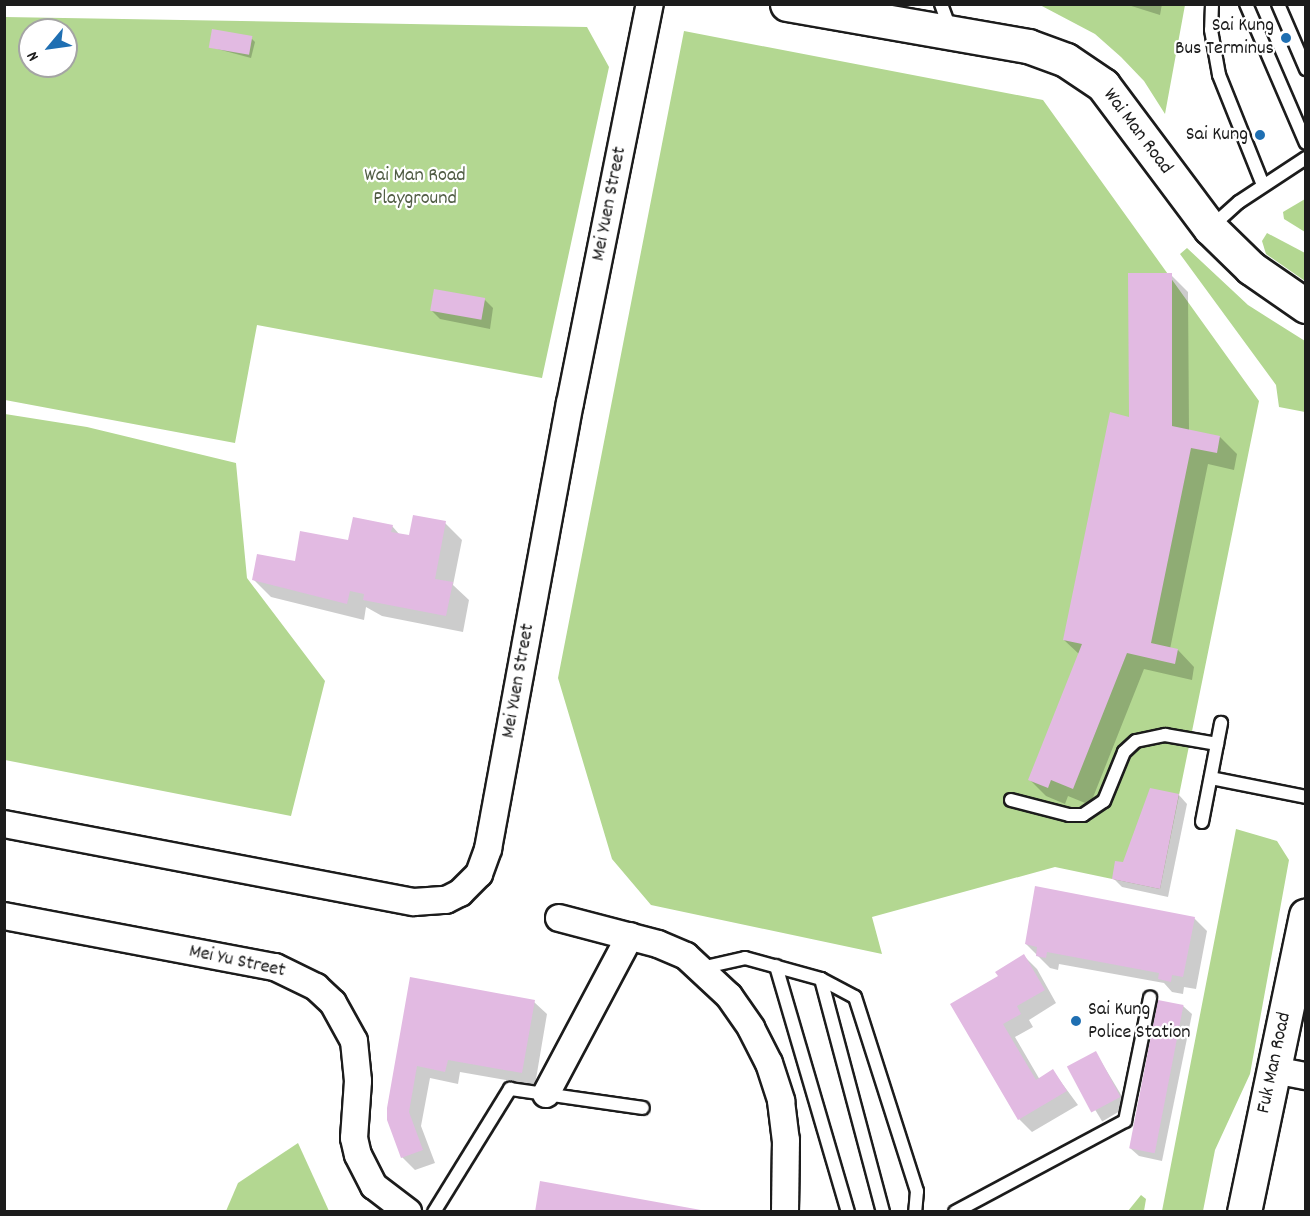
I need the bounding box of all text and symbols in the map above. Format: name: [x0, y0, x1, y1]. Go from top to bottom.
place label: Sai Kung Bus Terminus: [1175, 14, 1274, 61]
north arrow: [18, 18, 78, 78]
marker: Sai Kung Bus Terminus: [1279, 31, 1293, 45]
text: N: [22, 47, 46, 65]
street label: Wai Man Road: [1097, 84, 1177, 180]
place label: Sai Kung: [1186, 123, 1248, 147]
marker: Sai Kung: [1253, 128, 1267, 142]
street label: Mei Yuen Street: [587, 145, 633, 263]
park label: Wai Man Road Playground: [364, 164, 466, 211]
street label: Mei Yuen Street: [497, 622, 541, 740]
street label: Mei Yu Street: [187, 940, 287, 984]
place label: Sai Kung Police Station: [1088, 998, 1191, 1045]
street label: Fuk Man Road: [1253, 1010, 1297, 1116]
marker: Sai Kung Police Station: [1069, 1014, 1083, 1028]

